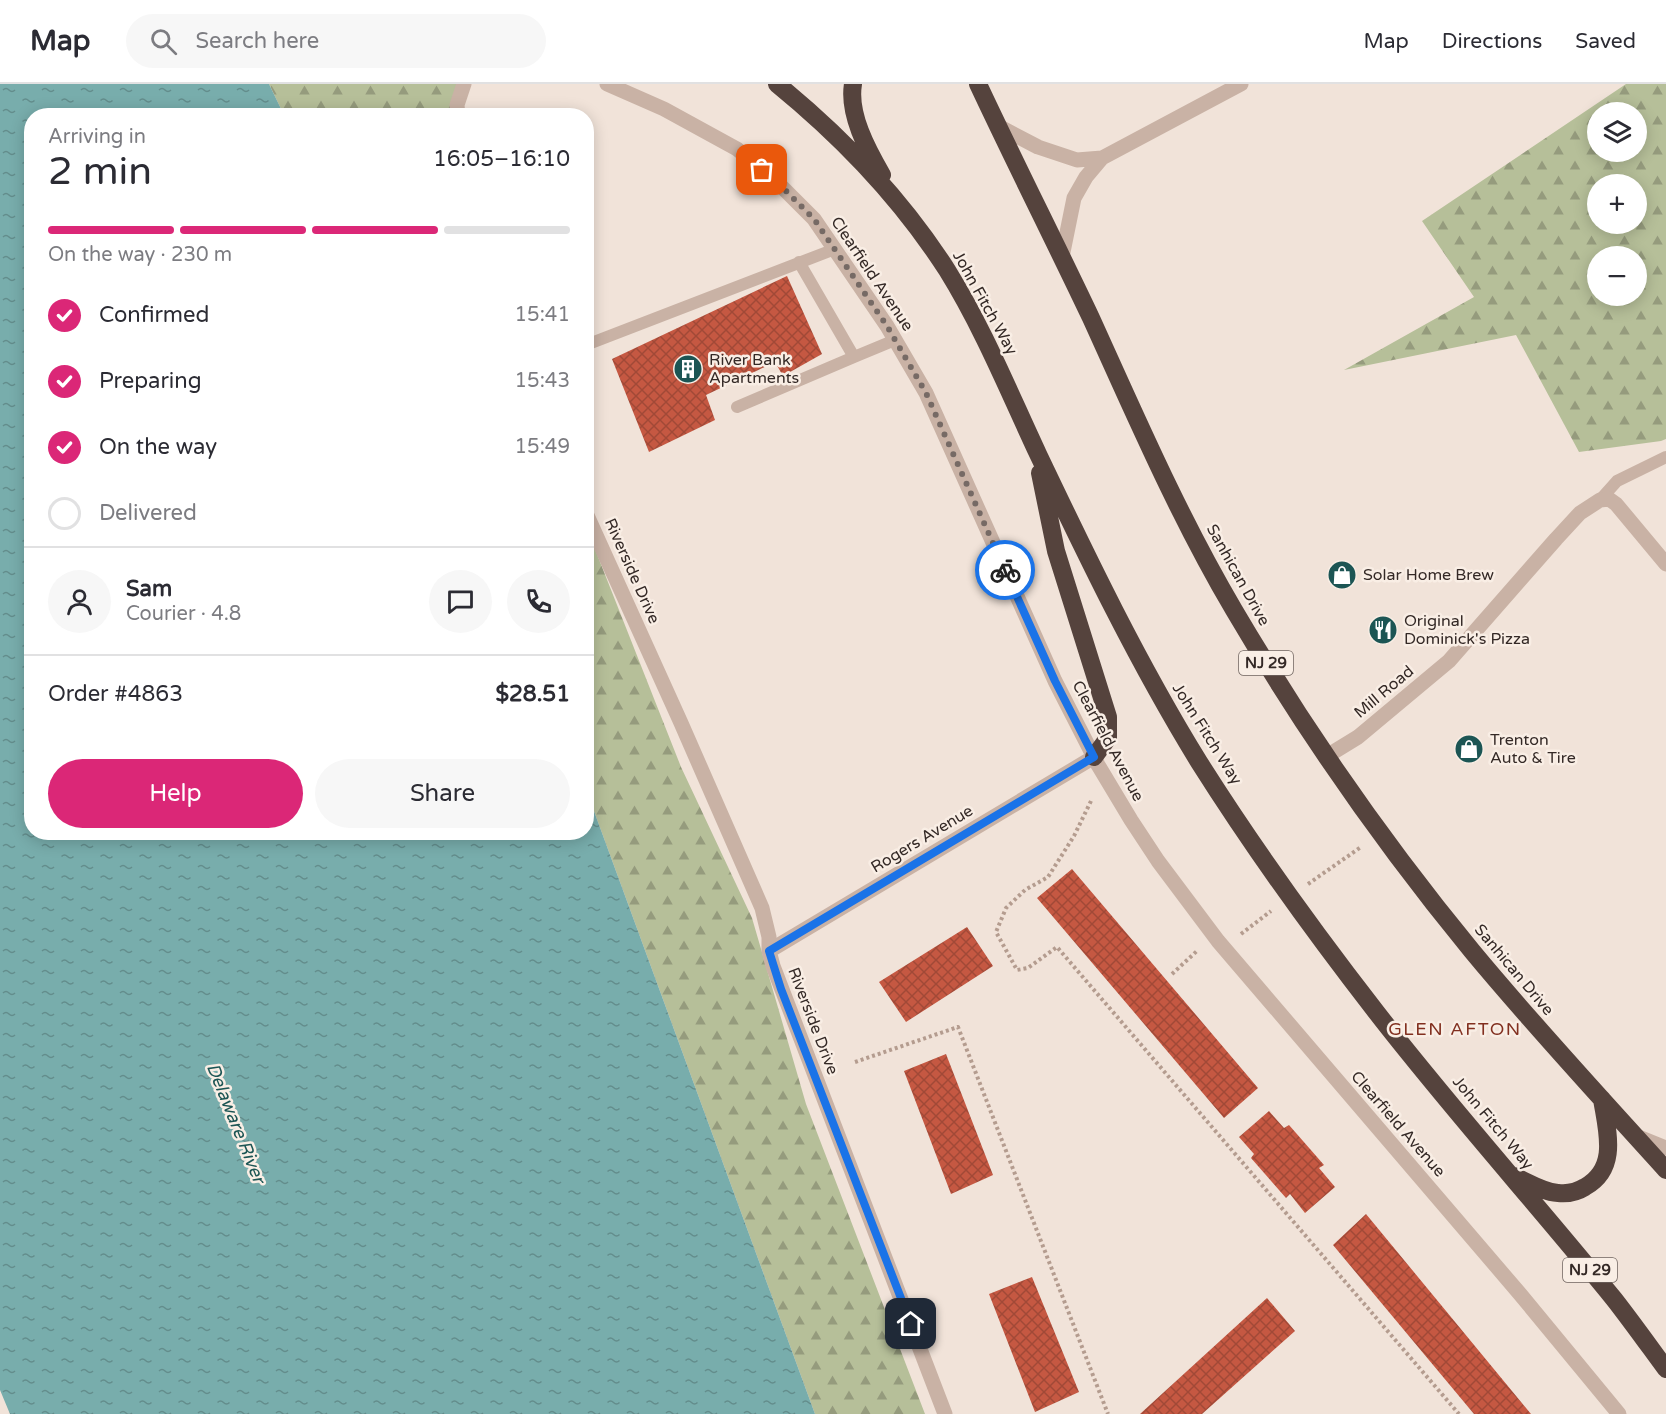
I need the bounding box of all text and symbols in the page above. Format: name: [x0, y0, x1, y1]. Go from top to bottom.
search box: [126, 14, 546, 68]
text: Map: [30, 24, 90, 58]
icon: search: [147, 25, 180, 58]
text: Search here: [195, 28, 319, 54]
text: Map: [1363, 29, 1409, 54]
text: Directions: [1442, 29, 1542, 54]
text: Saved: [1575, 29, 1636, 54]
map controls: [1587, 102, 1647, 306]
button: layers: [1587, 102, 1647, 162]
text: Arriving in: [48, 125, 146, 149]
pin: [736, 144, 787, 195]
text: 16:05–16:10: [433, 146, 570, 172]
text: 2 min: [48, 148, 152, 195]
icon: bag: [745, 153, 778, 186]
button: +: [1587, 174, 1647, 234]
street label: Clearfield Avenue: [826, 213, 918, 335]
text: On the way · 230 m: [48, 243, 232, 267]
button: −: [1587, 246, 1647, 306]
street label: John Fitch Way: [948, 248, 1022, 359]
icon: check: [48, 299, 81, 332]
text: Confirmed: [99, 302, 209, 328]
text: 15:41: [515, 303, 570, 327]
place label: River Bank Apartments: [709, 350, 799, 388]
building icon: River Bank Apartments: [672, 353, 704, 385]
icon: check: [48, 365, 81, 398]
text: Preparing: [99, 368, 202, 394]
text: 15:43: [515, 369, 570, 393]
icon: check: [48, 431, 81, 464]
text: On the way: [99, 434, 217, 460]
text: 15:49: [515, 435, 570, 459]
text: Delivered: [99, 500, 197, 526]
street label: Riverside Drive: [600, 515, 664, 627]
street label: Sanhican Drive: [1202, 521, 1274, 629]
courier: [975, 540, 1035, 600]
icon: bike: [989, 554, 1022, 587]
shop icon: Solar Home Brew: [1326, 559, 1358, 591]
place label: Solar Home Brew: [1363, 565, 1494, 585]
button: person: [48, 570, 111, 633]
button: chat: [429, 570, 492, 633]
button: phone: [507, 570, 570, 633]
text: Sam: [126, 576, 172, 602]
text: Courier · 4.8: [126, 602, 241, 626]
place label: Original Dominick's Pizza: [1404, 611, 1530, 649]
restaurant icon: Original Dominick's Pizza: [1367, 614, 1399, 646]
road number: NJ 29: [1239, 651, 1293, 675]
street label: Mill Road: [1350, 661, 1418, 723]
street label: Clearfield Avenue: [1068, 677, 1148, 805]
street label: John Fitch Way: [1168, 680, 1246, 789]
text: Order #4863: [48, 681, 183, 707]
text: $28.51: [495, 681, 570, 707]
place label: Trenton Auto & Tire: [1490, 730, 1576, 768]
shop icon: Trenton Auto & Tire: [1453, 733, 1485, 765]
button: Help: [48, 759, 303, 828]
button: Share: [315, 759, 570, 828]
street label: Rogers Avenue: [867, 801, 977, 877]
street label: Sanhican Drive: [1470, 920, 1558, 1020]
street label: Riverside Drive: [783, 965, 843, 1077]
district label: GLEN AFTON: [1388, 1018, 1522, 1040]
water label: Delaware River: [202, 1060, 271, 1188]
street label: Clearfield Avenue: [1346, 1067, 1450, 1181]
street label: John Fitch Way: [1448, 1072, 1538, 1174]
road number: NJ 29: [1563, 1258, 1617, 1282]
pin: [885, 1298, 936, 1349]
icon: home: [894, 1307, 927, 1340]

